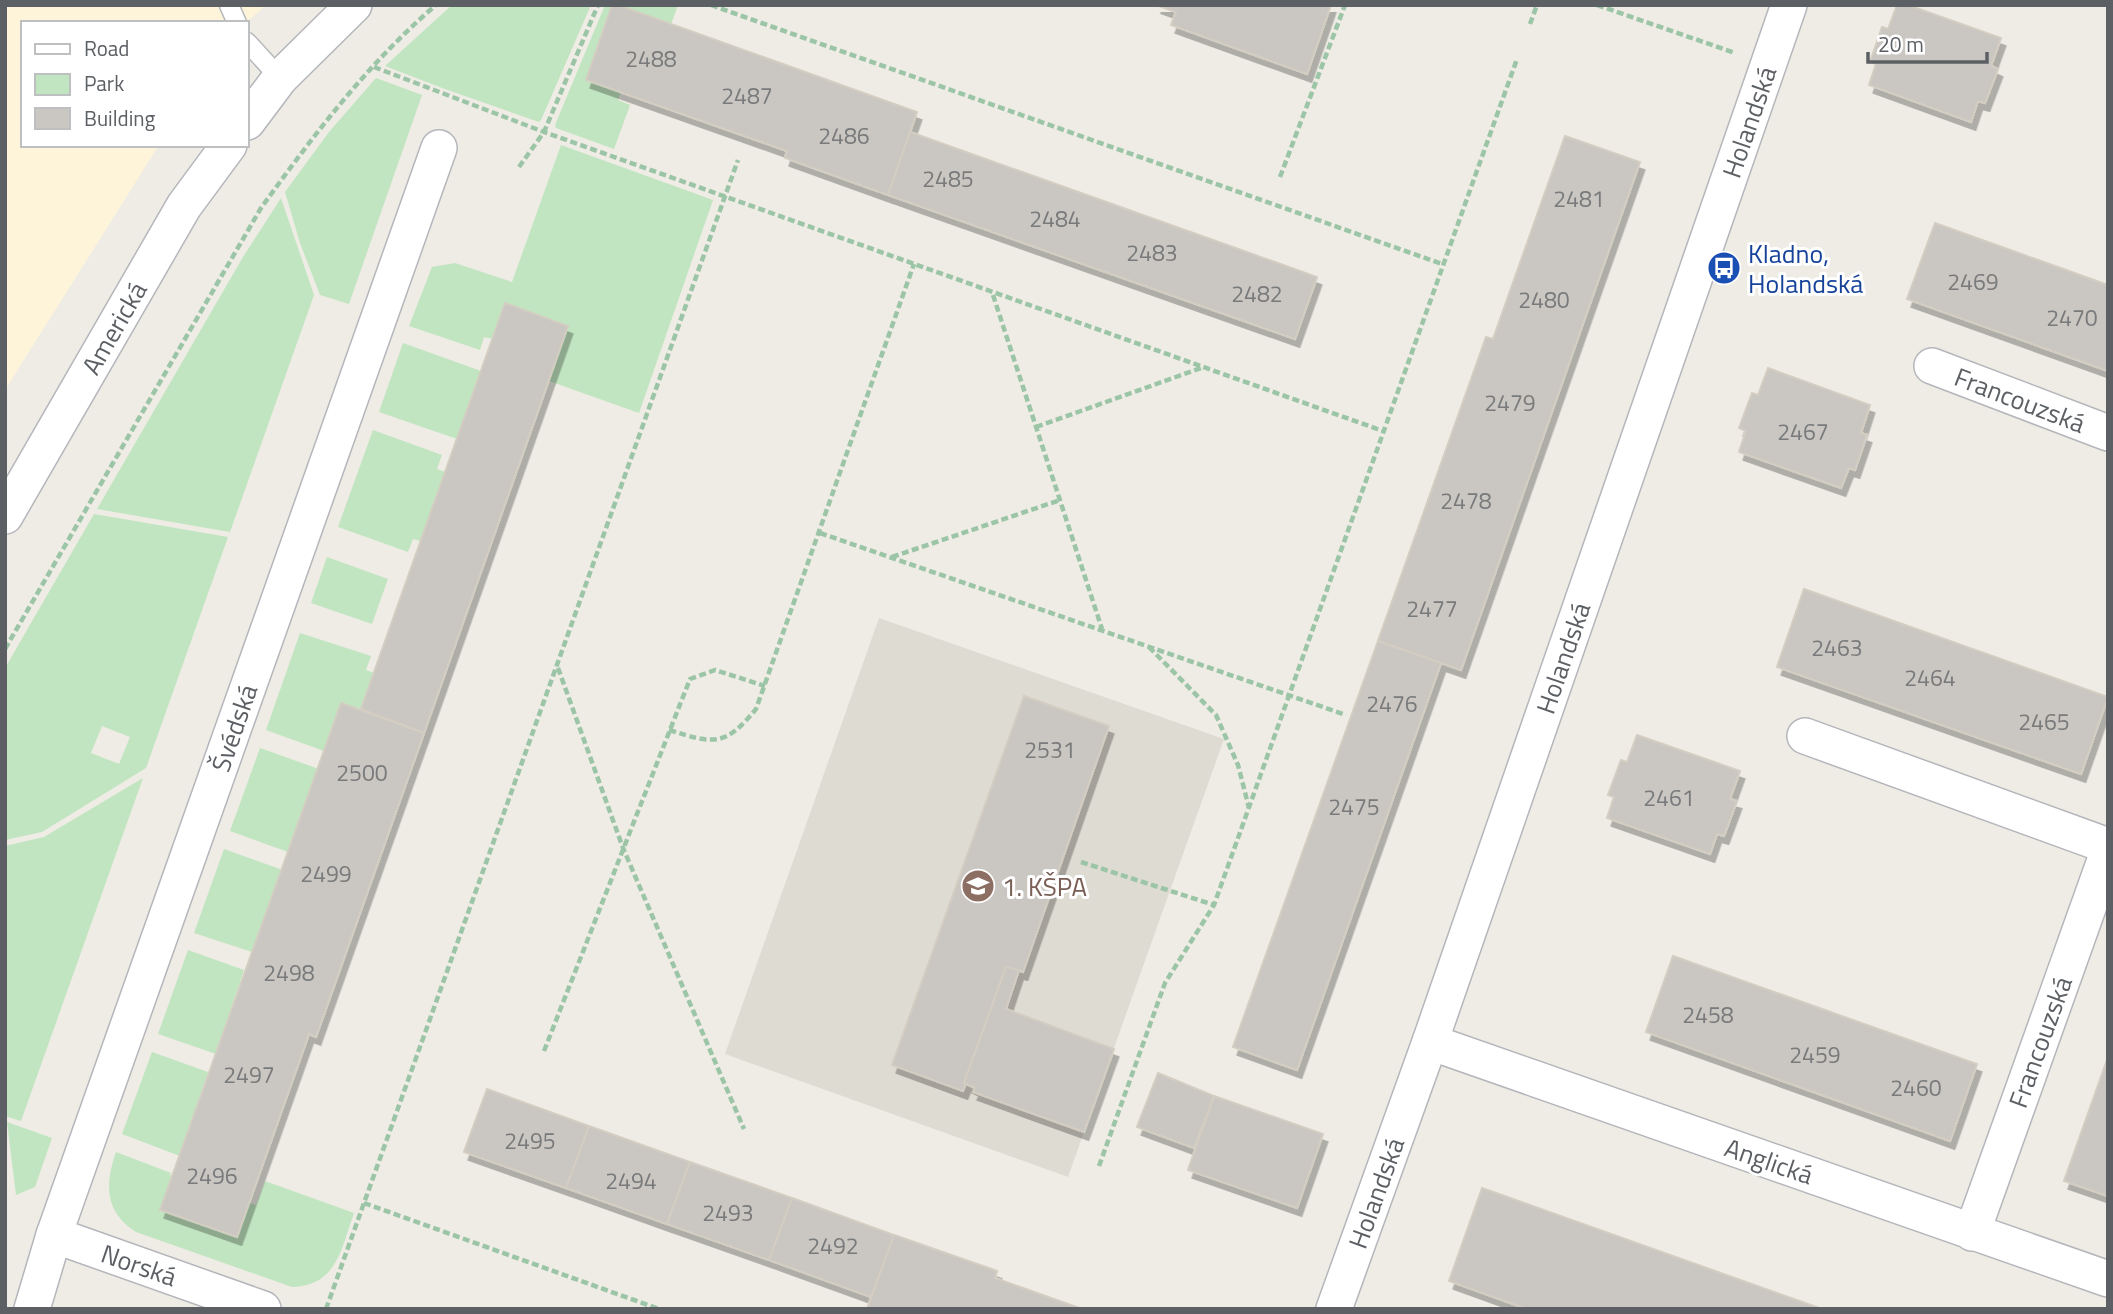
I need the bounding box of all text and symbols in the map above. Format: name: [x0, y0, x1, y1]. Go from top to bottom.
legend: [21, 21, 248, 147]
scale bar: [1868, 21, 1987, 65]
text: 20 m: [1878, 28, 1924, 60]
text: Road: [84, 32, 129, 64]
house number: 2488: [625, 41, 677, 76]
street label: Holandská: [1712, 61, 1786, 183]
text: Park: [84, 67, 124, 99]
house number: 2487: [721, 78, 773, 113]
text: Building: [84, 102, 156, 134]
house number: 2486: [818, 118, 870, 153]
house number: 2485: [922, 161, 974, 196]
house number: 2481: [1553, 181, 1605, 216]
house number: 2484: [1029, 201, 1081, 236]
place label: Kladno, Holandská: [1748, 234, 1863, 303]
house number: 2483: [1126, 235, 1178, 270]
bus stop icon: Kladno, Holandská: [1705, 249, 1743, 287]
house number: 2469: [1947, 264, 1999, 299]
street label: Americká: [72, 274, 156, 382]
house number: 2482: [1231, 276, 1283, 311]
house number: 2480: [1518, 282, 1570, 317]
house number: 2470: [2046, 300, 2098, 335]
street label: Francouzská: [1949, 357, 2091, 443]
house number: 2479: [1484, 385, 1536, 420]
house number: 2467: [1777, 414, 1829, 449]
house number: 2478: [1440, 483, 1492, 518]
house number: 2477: [1406, 591, 1458, 626]
street label: Holandská: [1526, 597, 1600, 719]
house number: 2463: [1811, 630, 1863, 665]
house number: 2464: [1904, 660, 1956, 695]
street label: Švédská: [201, 679, 267, 777]
house number: 2476: [1366, 686, 1418, 721]
house number: 2465: [2018, 704, 2070, 739]
house number: 2531: [1024, 732, 1076, 767]
house number: 2500: [336, 755, 388, 790]
house number: 2461: [1643, 780, 1695, 815]
house number: 2475: [1328, 789, 1380, 824]
house number: 2499: [300, 856, 352, 891]
school or university icon: 1. KŠPA: [959, 867, 997, 905]
place label: 1. KŠPA: [1002, 867, 1087, 906]
house number: 2498: [263, 955, 315, 990]
street label: Francouzská: [1998, 971, 2082, 1113]
house number: 2458: [1682, 997, 1734, 1032]
house number: 2459: [1789, 1037, 1841, 1072]
house number: 2497: [223, 1057, 275, 1092]
house number: 2460: [1890, 1070, 1942, 1105]
house number: 2495: [504, 1123, 556, 1158]
street label: Anglická: [1720, 1128, 1818, 1194]
street label: Holandská: [1338, 1132, 1414, 1254]
house number: 2496: [186, 1158, 238, 1193]
house number: 2494: [605, 1163, 657, 1198]
house number: 2493: [702, 1195, 754, 1230]
house number: 2492: [807, 1228, 859, 1263]
street label: Norská: [96, 1234, 182, 1296]

